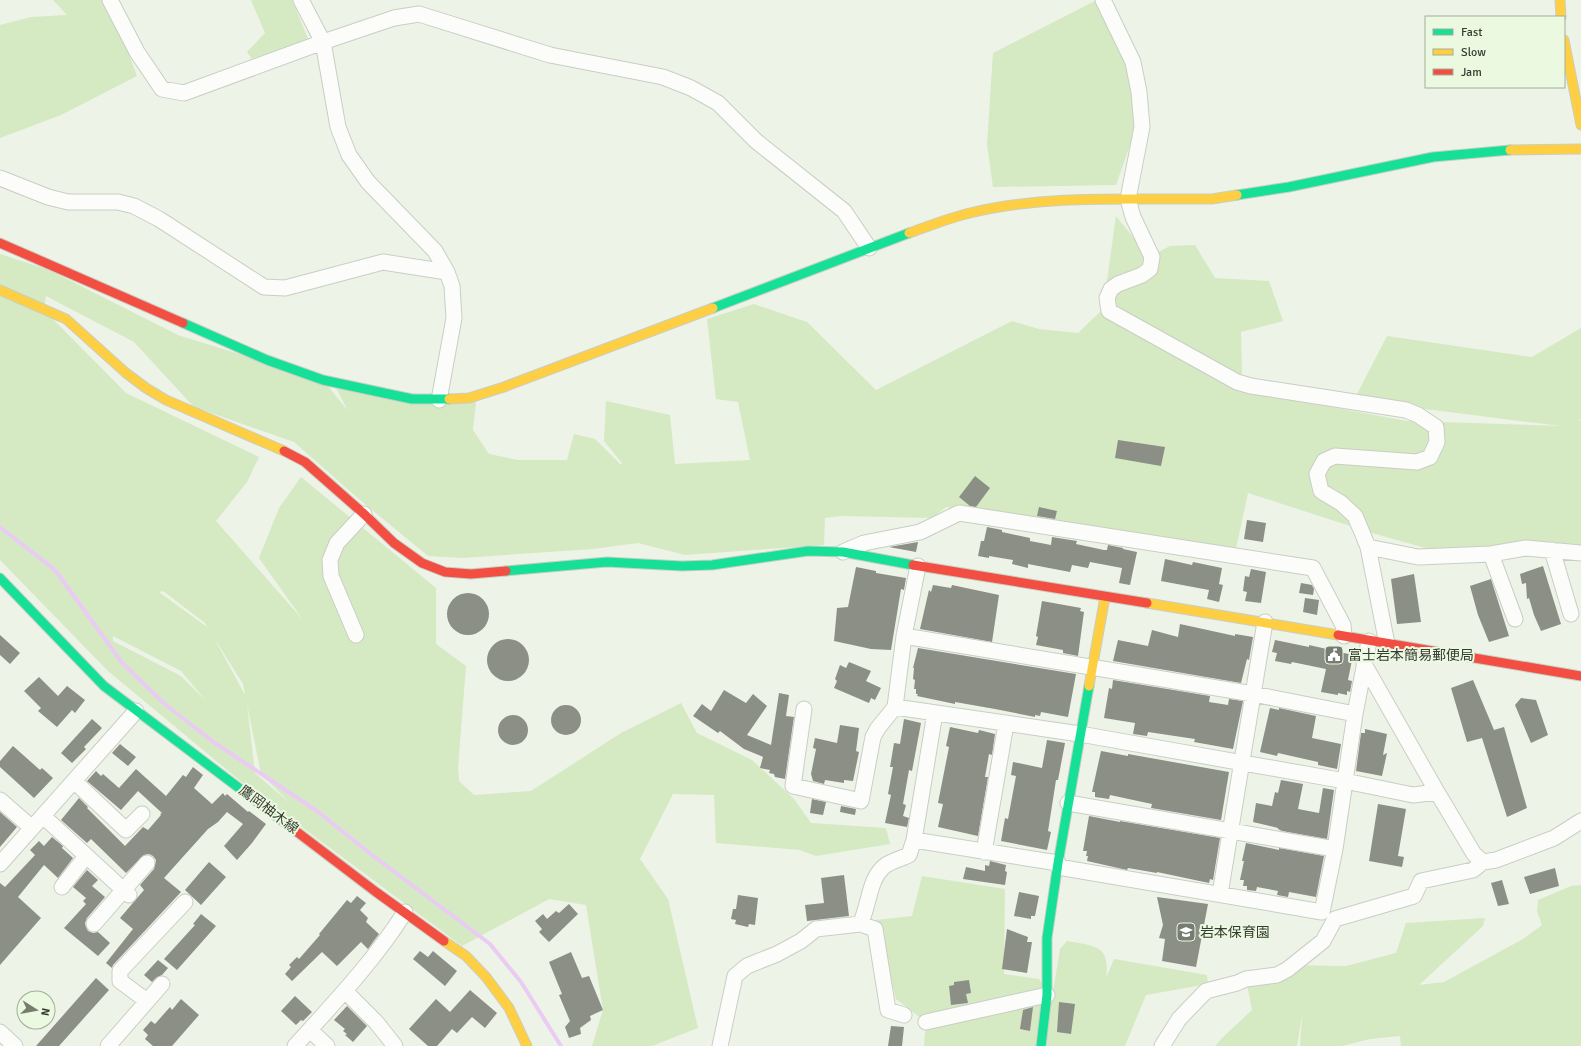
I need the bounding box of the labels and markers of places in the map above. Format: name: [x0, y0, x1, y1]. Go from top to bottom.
public building icon: 富士岩本簡易郵便局: [1323, 644, 1345, 666]
place label: 富士岩本簡易郵便局: [1348, 647, 1474, 664]
school or university icon: 岩本保育園: [1175, 921, 1197, 943]
place label: 岩本保育園: [1200, 924, 1270, 941]

